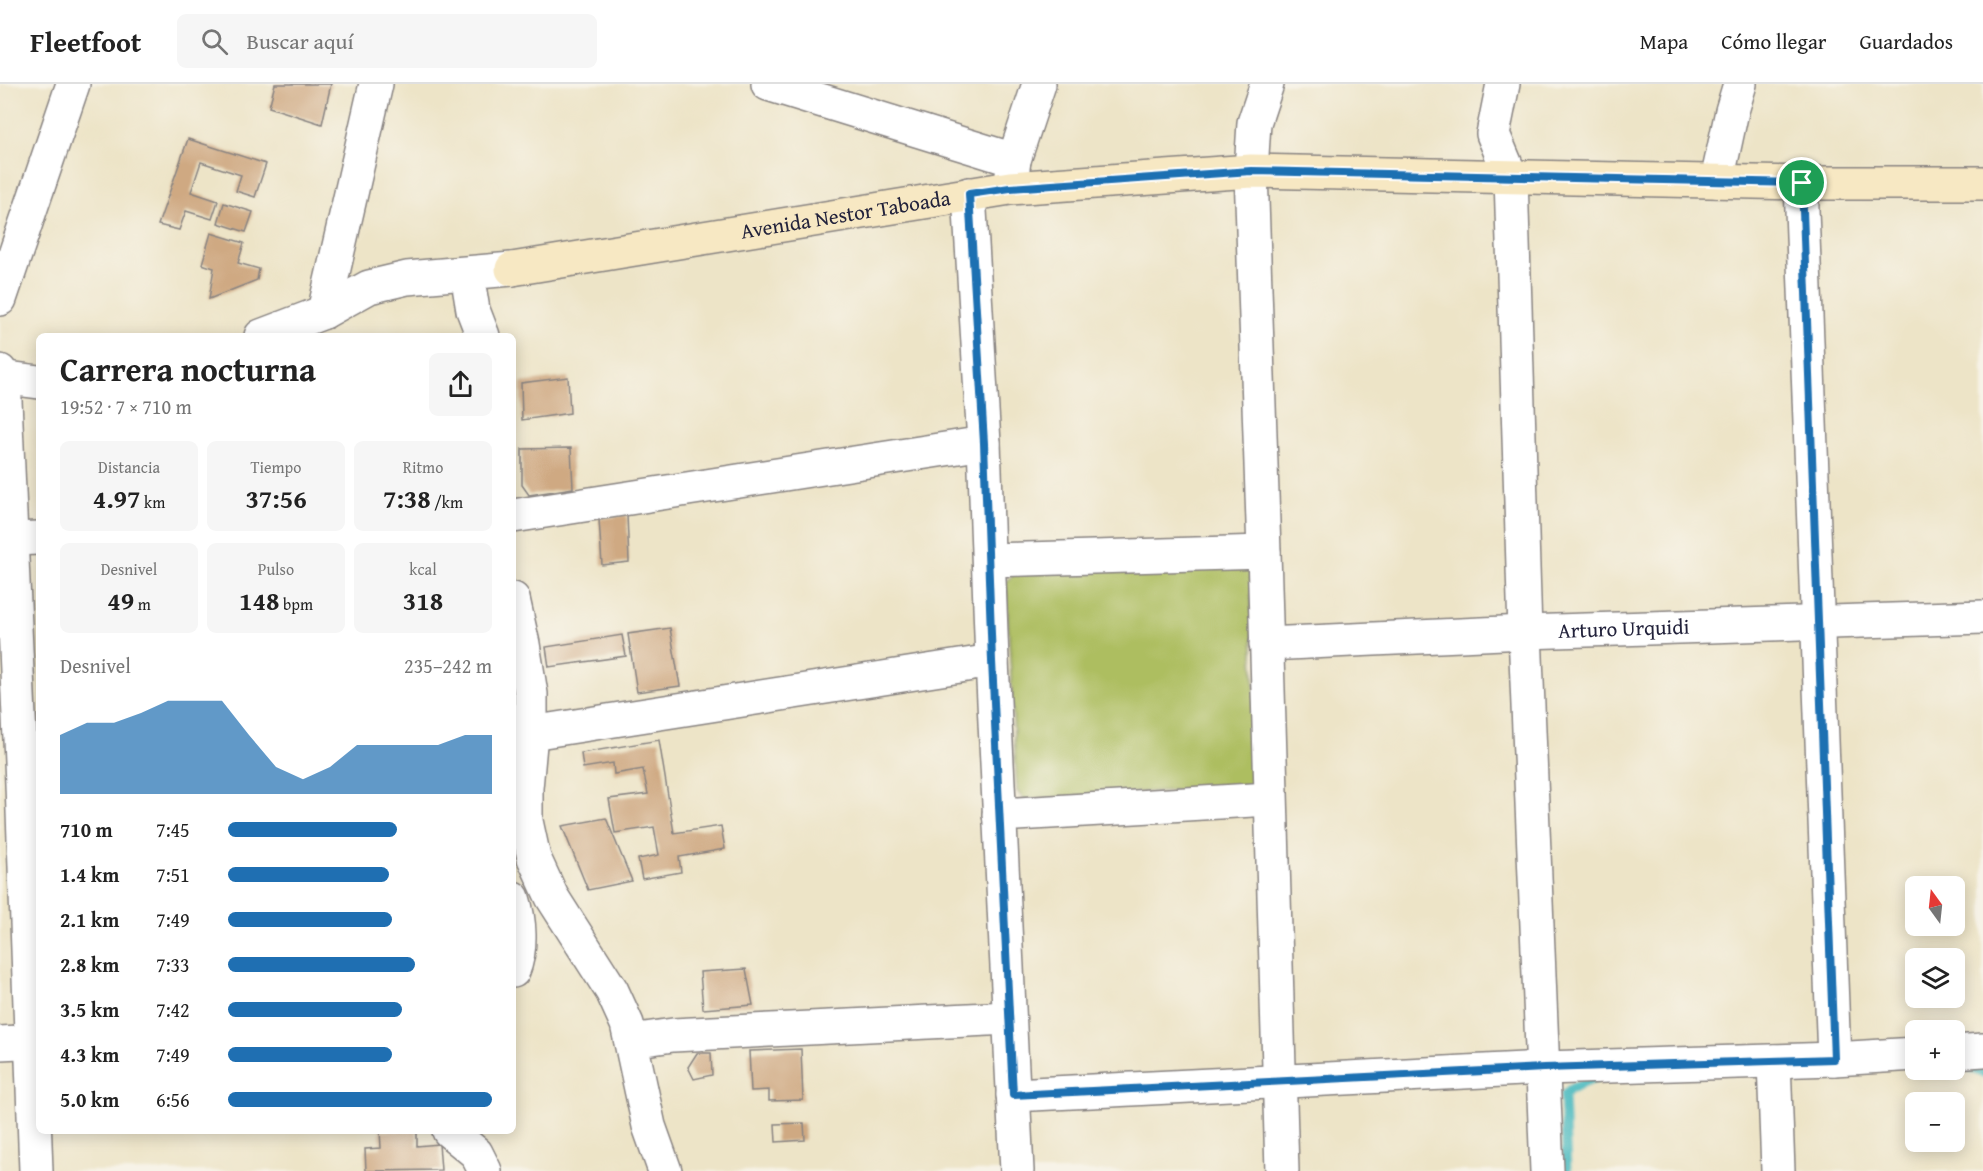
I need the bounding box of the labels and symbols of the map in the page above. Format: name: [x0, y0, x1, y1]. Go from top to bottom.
pin: [1776, 157, 1827, 208]
street label: Avenida Nestor Taboada: [738, 182, 953, 247]
street label: Arturo Urquidi: [1557, 611, 1690, 646]
north arrow: [1905, 876, 1965, 936]

